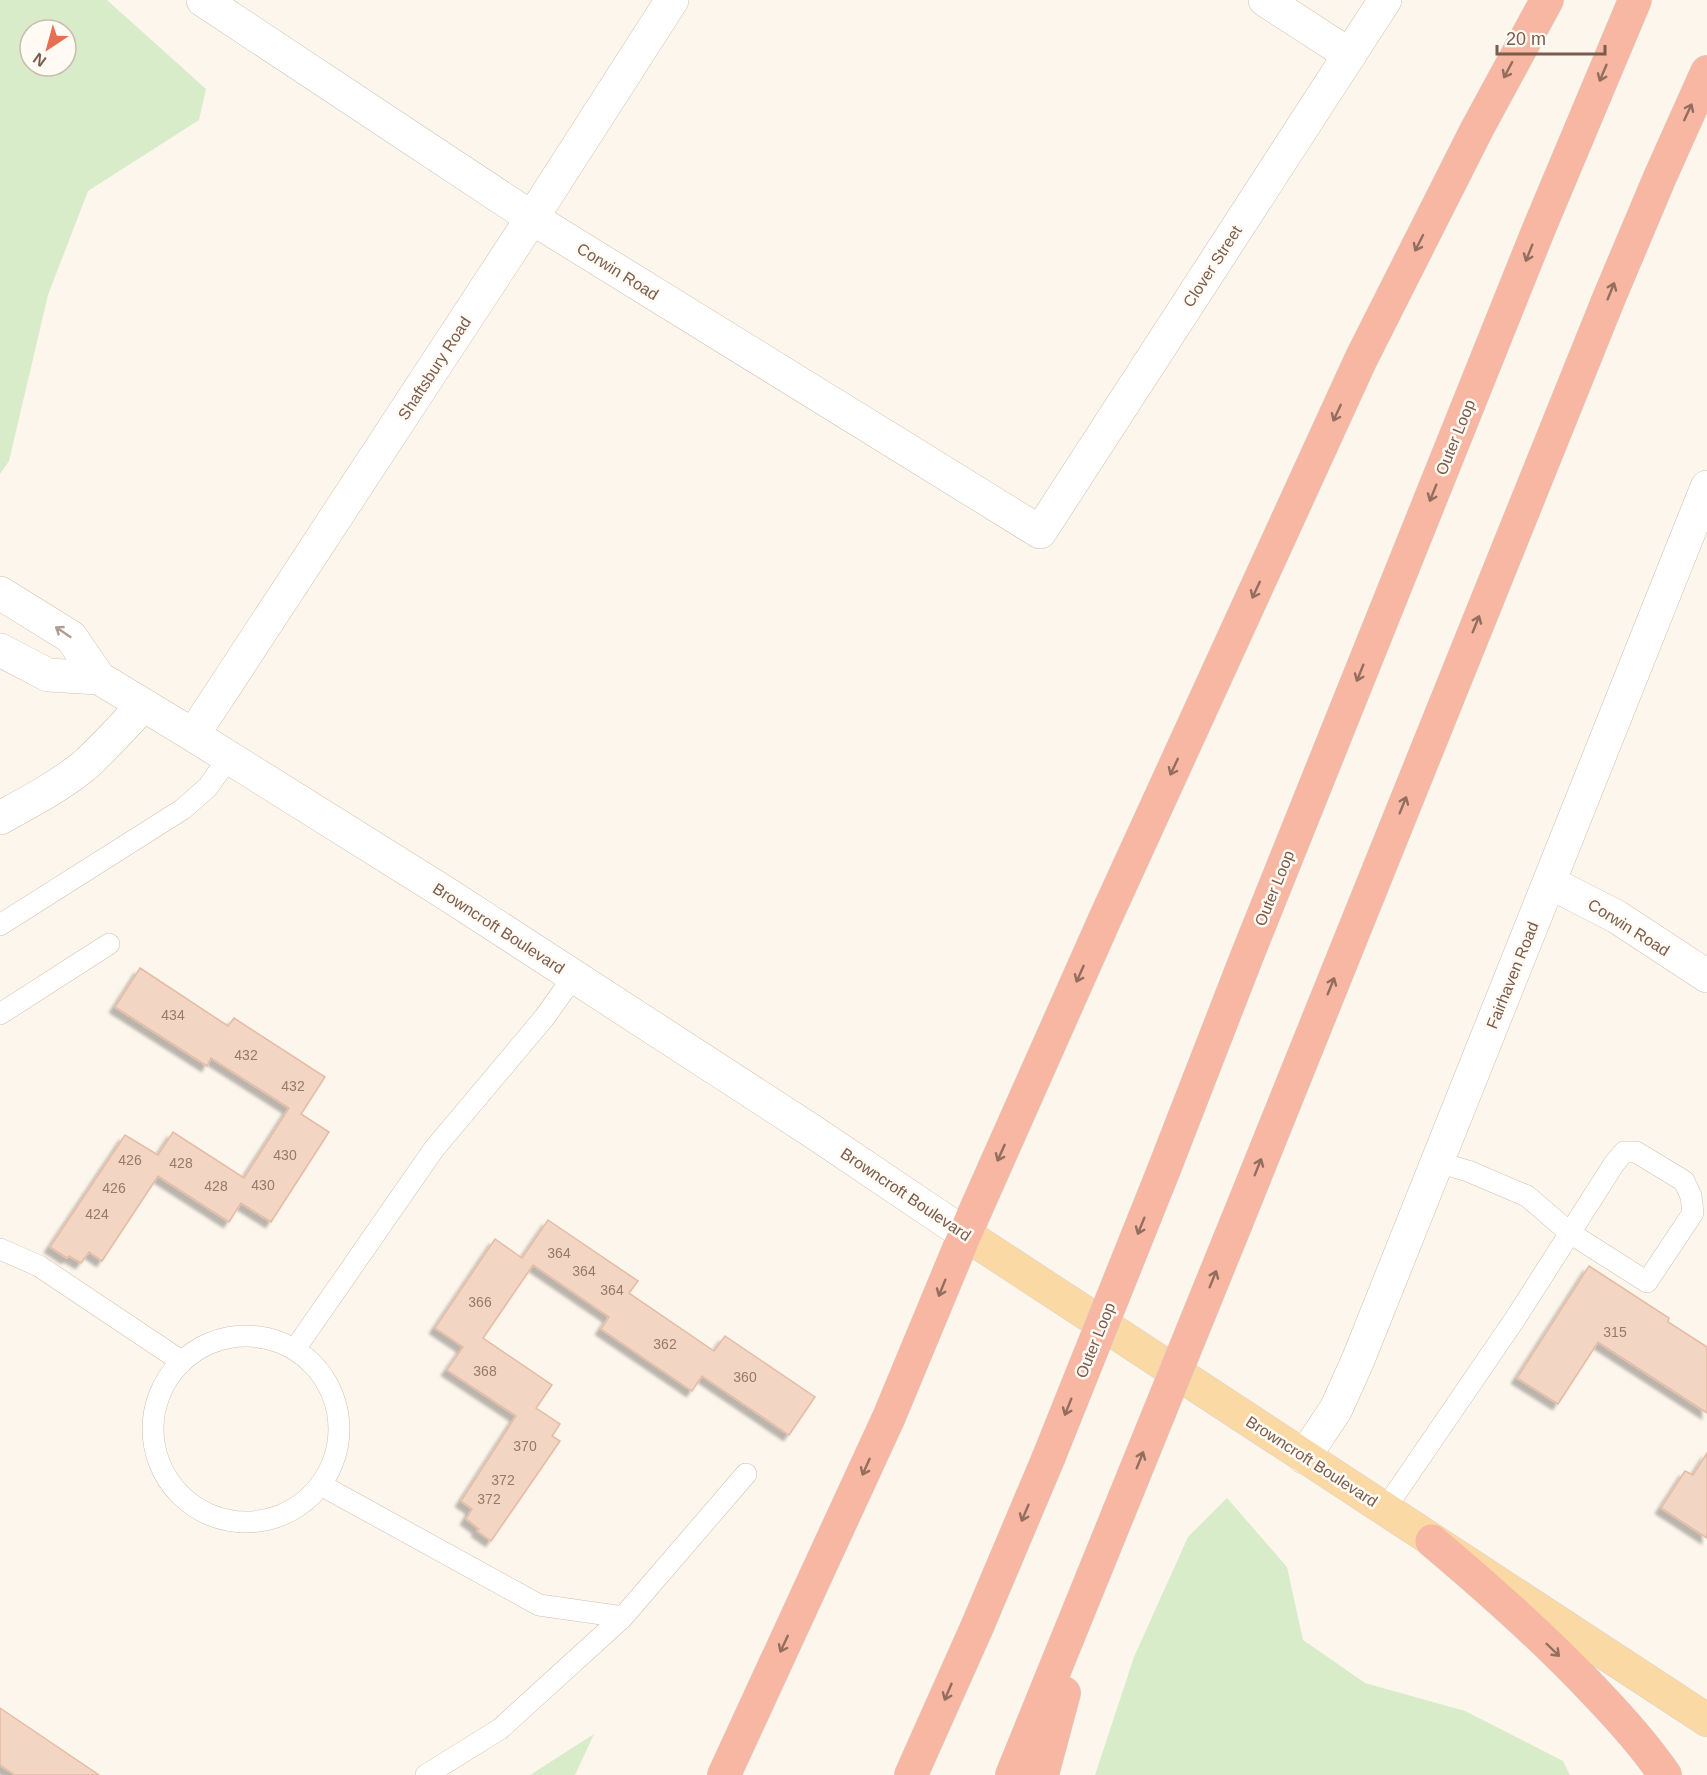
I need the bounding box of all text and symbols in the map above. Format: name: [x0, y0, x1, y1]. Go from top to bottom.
north arrow: [18, 18, 78, 78]
scale bar: [1497, 18, 1605, 56]
text: 20 m: [1506, 29, 1546, 49]
text: N: [30, 49, 49, 70]
one-way arrow: [1502, 60, 1514, 78]
one-way arrow: [1597, 64, 1608, 82]
one-way arrow: [1683, 104, 1695, 122]
street label: Clover Street: [1180, 222, 1245, 310]
one-way arrow: [1413, 233, 1424, 251]
street label: Corwin Road: [574, 240, 661, 303]
one-way arrow: [1523, 243, 1534, 262]
one-way arrow: [1606, 283, 1618, 301]
street label: Shaftsbury Road: [395, 314, 474, 423]
street label: Outer Loop: [1433, 397, 1478, 477]
one-way arrow: [1330, 403, 1342, 421]
one-way arrow: [1427, 483, 1438, 501]
one-way arrow: [1249, 580, 1261, 598]
one-way arrow: [1472, 615, 1483, 634]
one-way arrow: [54, 626, 71, 639]
one-way arrow: [1354, 664, 1365, 682]
one-way arrow: [1168, 758, 1180, 776]
one-way arrow: [1398, 796, 1409, 815]
street label: Outer Loop: [1252, 848, 1297, 928]
street label: Browncroft Boulevard: [430, 880, 568, 977]
street label: Corwin Road: [1585, 896, 1672, 959]
street label: Fairhaven Road: [1483, 919, 1542, 1031]
one-way arrow: [1074, 965, 1085, 983]
one-way arrow: [1326, 977, 1337, 996]
house number: 434: [161, 1007, 185, 1023]
house number: 432: [234, 1047, 258, 1063]
house number: 432: [281, 1078, 305, 1094]
one-way arrow: [995, 1143, 1006, 1161]
street label: Browncroft Boulevard: [838, 1145, 974, 1244]
house number: 430: [273, 1147, 297, 1163]
house number: 426: [118, 1152, 142, 1168]
house number: 428: [169, 1155, 193, 1171]
one-way arrow: [1254, 1158, 1265, 1177]
house number: 430: [251, 1177, 275, 1193]
house number: 428: [204, 1178, 228, 1194]
house number: 426: [102, 1180, 126, 1196]
house number: 424: [85, 1206, 109, 1222]
one-way arrow: [1135, 1216, 1146, 1235]
house number: 364: [547, 1245, 571, 1261]
house number: 364: [572, 1263, 596, 1279]
one-way arrow: [1208, 1270, 1219, 1289]
one-way arrow: [936, 1278, 947, 1296]
house number: 364: [600, 1282, 624, 1298]
house number: 366: [468, 1294, 492, 1310]
street label: Outer Loop: [1073, 1300, 1118, 1380]
house number: 315: [1603, 1324, 1627, 1340]
house number: 362: [653, 1336, 677, 1352]
house number: 368: [473, 1363, 497, 1379]
house number: 360: [733, 1369, 757, 1385]
one-way arrow: [1062, 1397, 1073, 1416]
street label: Browncroft Boulevard: [1243, 1413, 1381, 1510]
house number: 370: [513, 1438, 537, 1454]
one-way arrow: [1135, 1451, 1146, 1469]
one-way arrow: [860, 1458, 872, 1476]
house number: 372: [491, 1472, 515, 1488]
house number: 372: [477, 1491, 501, 1507]
one-way arrow: [1019, 1503, 1030, 1521]
one-way arrow: [777, 1634, 789, 1652]
one-way arrow: [1546, 1642, 1561, 1657]
one-way arrow: [942, 1682, 953, 1701]

